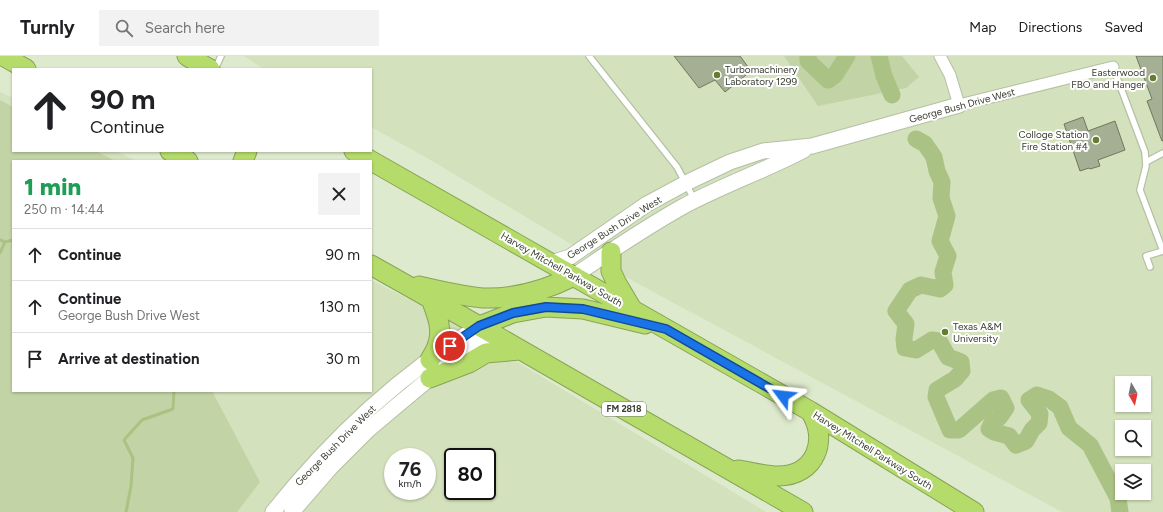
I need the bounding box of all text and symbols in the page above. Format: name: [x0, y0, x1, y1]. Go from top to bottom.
search box: [99, 10, 379, 46]
text: Turnly: [20, 16, 75, 39]
icon: search: [113, 17, 135, 39]
text: Search here: [145, 19, 225, 37]
text: Map: [969, 19, 997, 36]
text: Directions: [1019, 19, 1082, 36]
text: Saved: [1104, 19, 1143, 36]
place label: Turbomachinery Laboratory 1299: [725, 63, 798, 88]
place label: Easterwood FBO and Hanger: [1071, 66, 1146, 91]
marker: Turbomachinery Laboratory 1299: [712, 70, 722, 80]
marker: Easterwood FBO and Hanger: [1148, 73, 1158, 83]
text: 90 m: [90, 82, 155, 116]
icon: ahead: [24, 84, 76, 136]
street label: George Bush Drive West: [908, 85, 1017, 126]
text: Continue: [90, 116, 164, 138]
place label: Colloge Station Fire Station #4: [1019, 128, 1088, 153]
marker: Colloge Station Fire Station #4: [1091, 135, 1101, 145]
text: 1 min: [24, 172, 81, 201]
button: close: [318, 173, 360, 215]
street label: George Bush Drive West: [565, 193, 664, 262]
text: 250 m · 14:44: [24, 202, 104, 217]
street label: Harvey Mitchell Parkway South: [499, 229, 625, 310]
icon: ahead: [24, 244, 46, 266]
text: Continue: [58, 246, 121, 264]
text: 90 m: [325, 246, 360, 264]
text: Continue: [58, 290, 121, 308]
icon: ahead: [24, 296, 46, 318]
text: 130 m: [320, 298, 360, 316]
text: George Bush Drive West: [58, 308, 200, 323]
place label: Texas A&M University: [953, 320, 1002, 345]
marker: Texas A&M University: [940, 327, 950, 337]
pin: [433, 329, 467, 363]
icon: arrive: [439, 335, 461, 357]
icon: arrive: [24, 348, 46, 370]
text: Arrive at destination: [58, 350, 199, 368]
text: 30 m: [326, 350, 360, 368]
position arrow: [762, 375, 804, 417]
north arrow: [1115, 376, 1151, 412]
map controls: [1115, 376, 1151, 500]
street label: George Bush Drive West: [292, 402, 379, 489]
road number: FM 2818: [602, 402, 646, 416]
street label: Harvey Mitchell Parkway South: [811, 408, 935, 493]
button: search: [1115, 420, 1151, 456]
speed limit sign: 80: [444, 448, 496, 500]
text: 76: [399, 457, 421, 481]
button: layers: [1115, 464, 1151, 500]
text: km/h: [399, 477, 421, 490]

